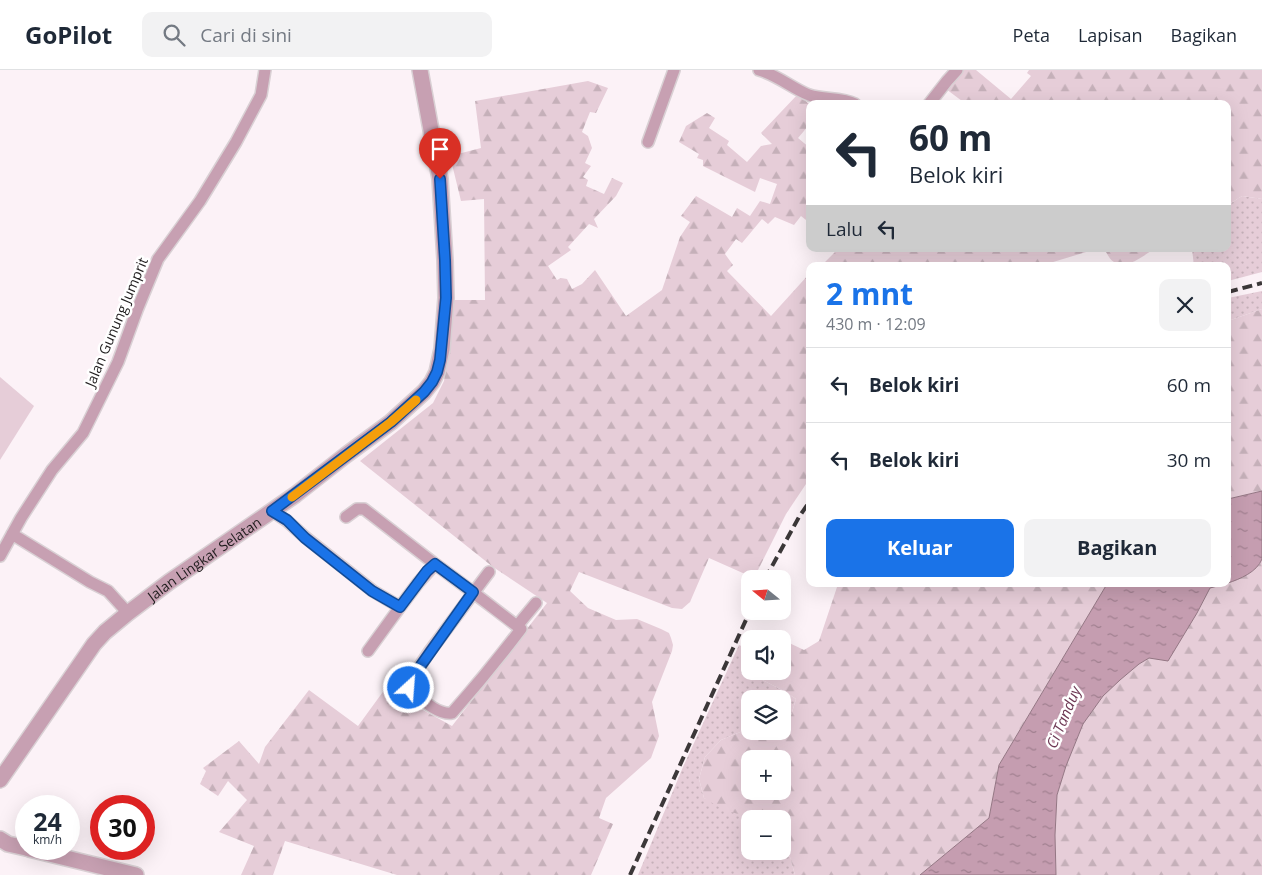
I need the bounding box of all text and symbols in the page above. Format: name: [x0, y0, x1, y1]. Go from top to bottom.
search box: [142, 12, 492, 57]
text: GoPilot: [25, 18, 112, 51]
icon: search: [160, 21, 188, 49]
text: Cari di sini: [200, 22, 292, 48]
text: Peta: [1013, 23, 1050, 47]
text: Lapisan: [1078, 23, 1143, 47]
text: Bagikan: [1171, 23, 1237, 47]
text: 60 m: [909, 114, 992, 161]
icon: left: [826, 120, 891, 185]
pin: [419, 128, 461, 179]
icon: arrive: [426, 135, 454, 163]
text: Belok kiri: [909, 159, 1003, 189]
icon: left: [873, 215, 901, 243]
text: Lalu: [826, 216, 863, 242]
street label: Jalan Gunung Jumprit: [79, 254, 152, 392]
text: 2 mnt: [826, 273, 913, 314]
button: close: [1159, 279, 1211, 331]
text: 430 m · 12:09: [826, 313, 926, 335]
icon: left: [826, 371, 854, 399]
text: Belok kiri: [869, 372, 959, 398]
text: 60 m: [1167, 372, 1211, 398]
icon: left: [826, 446, 854, 474]
text: Belok kiri: [869, 447, 959, 473]
text: 30 m: [1167, 447, 1211, 473]
street label: Jalan Lingkar Selatan: [141, 512, 265, 606]
button: Keluar: [826, 519, 1014, 577]
button: Bagikan: [1024, 519, 1211, 577]
north arrow: [741, 570, 791, 620]
map controls: [741, 570, 791, 860]
button: sound: [741, 630, 791, 680]
position arrow: [382, 661, 434, 713]
water label: Ci Tanduy: [1041, 682, 1085, 751]
button: layers: [741, 690, 791, 740]
button: +: [741, 750, 791, 800]
speed limit sign: 30: [90, 795, 155, 860]
text: 24: [33, 804, 62, 838]
button: −: [741, 810, 791, 860]
text: km/h: [33, 831, 62, 848]

